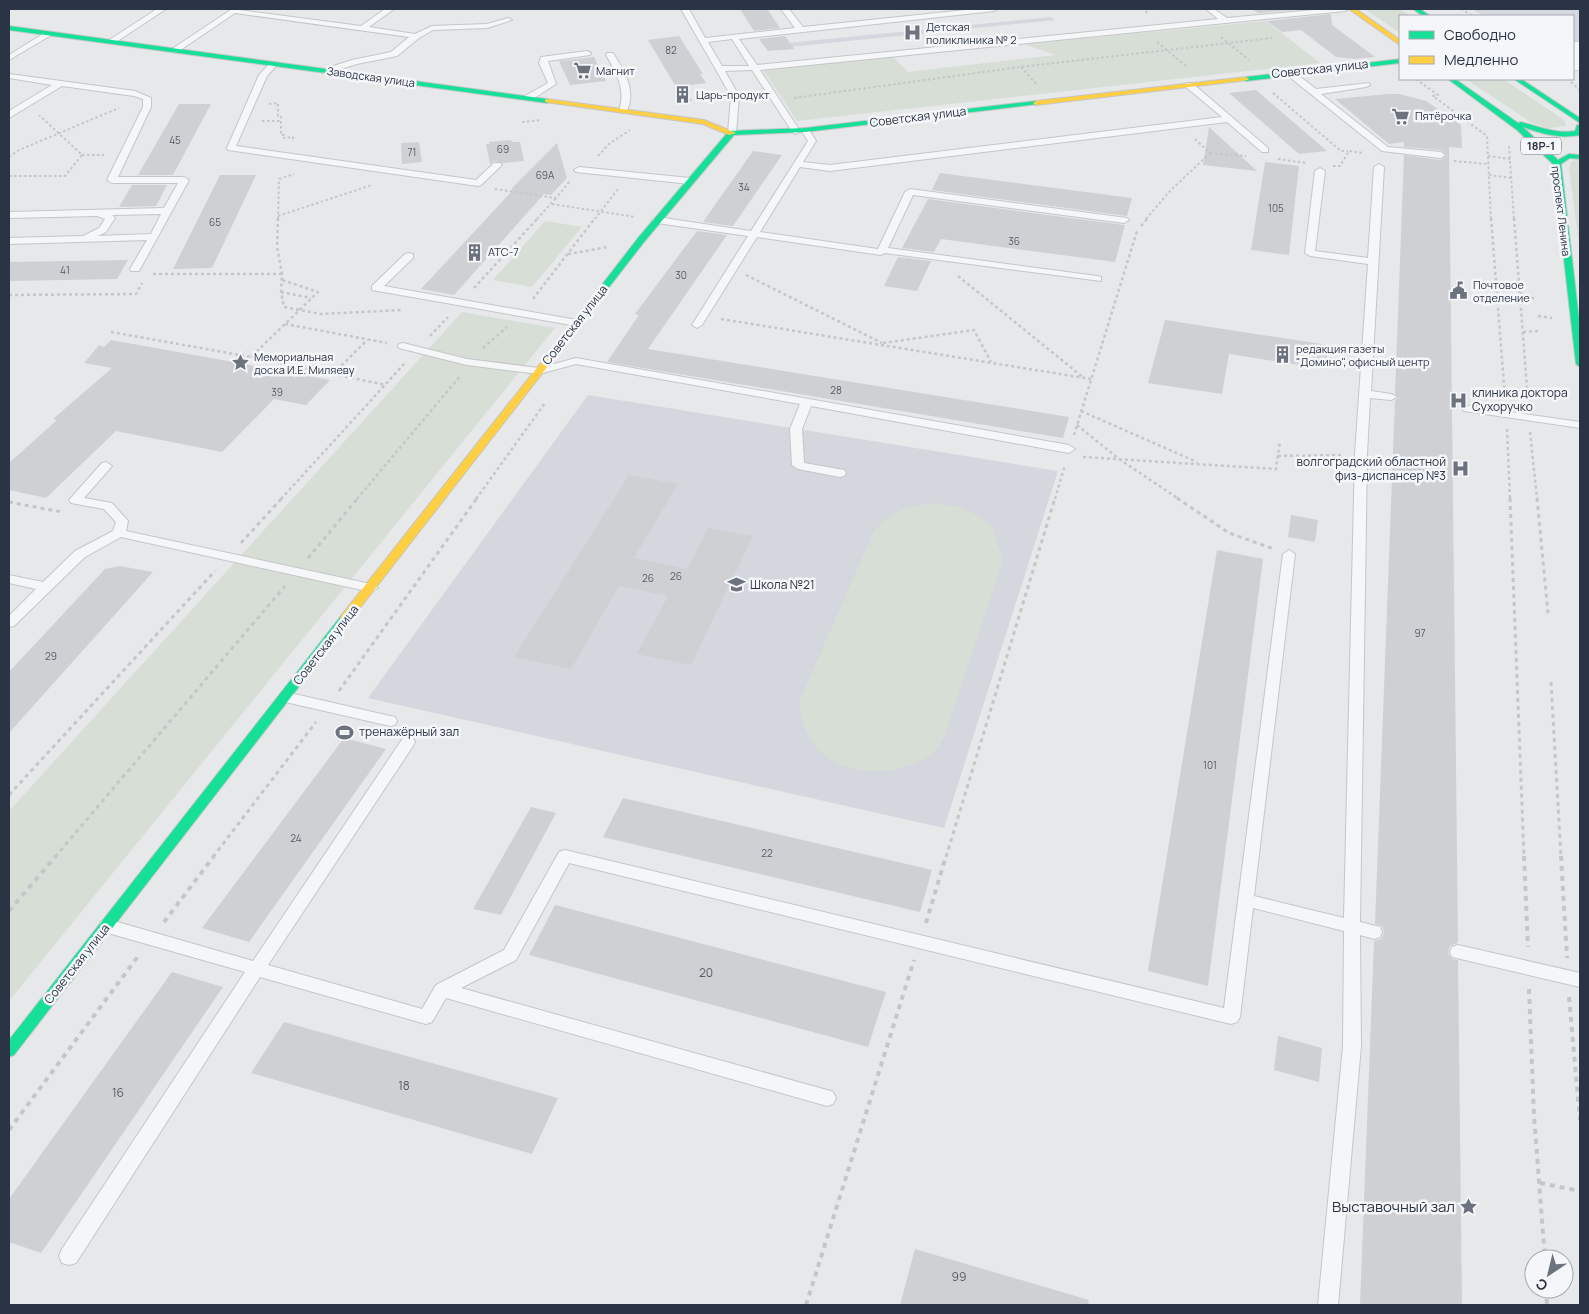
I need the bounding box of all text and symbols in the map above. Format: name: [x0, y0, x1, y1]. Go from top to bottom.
legend: [1399, 15, 1574, 80]
place label: Детская поликлиника № 2: [926, 19, 1016, 47]
hospital icon: Детская поликлиника № 2: [902, 23, 922, 43]
text: Свободно: [1444, 24, 1516, 45]
house number: 82: [665, 43, 677, 57]
text: Медленно: [1444, 49, 1518, 70]
street label: Советская улица: [1271, 55, 1369, 82]
supermarket icon: Магнит: [572, 61, 592, 81]
street label: Заводская улица: [326, 63, 416, 90]
place label: Магнит: [596, 63, 635, 78]
building icon: Царь-продукт: [672, 85, 692, 105]
place label: Царь-продукт: [696, 87, 770, 102]
street label: Советская улица: [869, 102, 967, 131]
supermarket icon: Пятёрочка: [1391, 106, 1411, 126]
place label: Пятёрочка: [1415, 108, 1471, 123]
house number: 45: [169, 133, 181, 147]
road number: 18Р-1: [1521, 138, 1561, 154]
house number: 69: [497, 142, 509, 156]
house number: 71: [408, 145, 416, 159]
street label: проспект Ленина: [1549, 165, 1574, 257]
house number: 69А: [536, 168, 555, 182]
house number: 34: [738, 180, 750, 194]
house number: 105: [1268, 201, 1284, 215]
house number: 65: [209, 215, 221, 229]
house number: 36: [1008, 234, 1020, 248]
building icon: АТС-7: [464, 242, 484, 262]
place label: АТС-7: [488, 244, 519, 259]
house number: 41: [60, 263, 70, 277]
house number: 30: [675, 268, 687, 282]
place label: Почтовое отделение: [1473, 277, 1530, 305]
street label: Советская улица: [538, 281, 611, 368]
public building icon: Почтовое отделение: [1449, 281, 1469, 301]
place label: редакция газеты "Домино", офисный центр: [1296, 341, 1430, 369]
building icon: редакция газеты "Домино", офисный центр: [1272, 345, 1292, 365]
place label: Мемориальная доска И.Е. Миляеву: [254, 349, 355, 377]
place icon: Мемориальная доска И.Е. Миляеву: [230, 353, 250, 373]
house number: 28: [830, 383, 842, 397]
place label: клиника доктора Сухоручко: [1472, 384, 1568, 415]
house number: 39: [271, 385, 283, 399]
hospital icon: клиника доктора Сухоручко: [1448, 390, 1468, 410]
place label: волгоградский областной физ-диспансер №3: [1297, 453, 1446, 484]
hospital icon: волгоградский областной физ-диспансер №3: [1450, 459, 1470, 479]
house number: 26: [670, 569, 682, 583]
house number: 26: [642, 571, 654, 585]
school or university icon: Школа №21: [726, 575, 746, 595]
place label: Школа №21: [750, 576, 815, 593]
street label: Советская улица: [289, 601, 362, 688]
house number: 97: [1414, 626, 1426, 640]
house number: 29: [45, 649, 57, 663]
sports icon: тренажёрный зал: [335, 722, 355, 742]
place label: тренажёрный зал: [359, 723, 459, 740]
house number: 101: [1203, 758, 1217, 772]
house number: 24: [290, 831, 302, 845]
house number: 22: [761, 846, 773, 860]
street label: Советская улица: [40, 920, 113, 1007]
house number: 20: [699, 964, 713, 981]
house number: 18: [398, 1077, 410, 1094]
house number: 16: [112, 1084, 124, 1101]
place label: Выставочный зал: [1332, 1196, 1455, 1217]
place icon: Выставочный зал: [1459, 1197, 1479, 1217]
north arrow: [1524, 1249, 1574, 1299]
house number: 99: [952, 1268, 966, 1285]
text: С: [1532, 1274, 1551, 1296]

